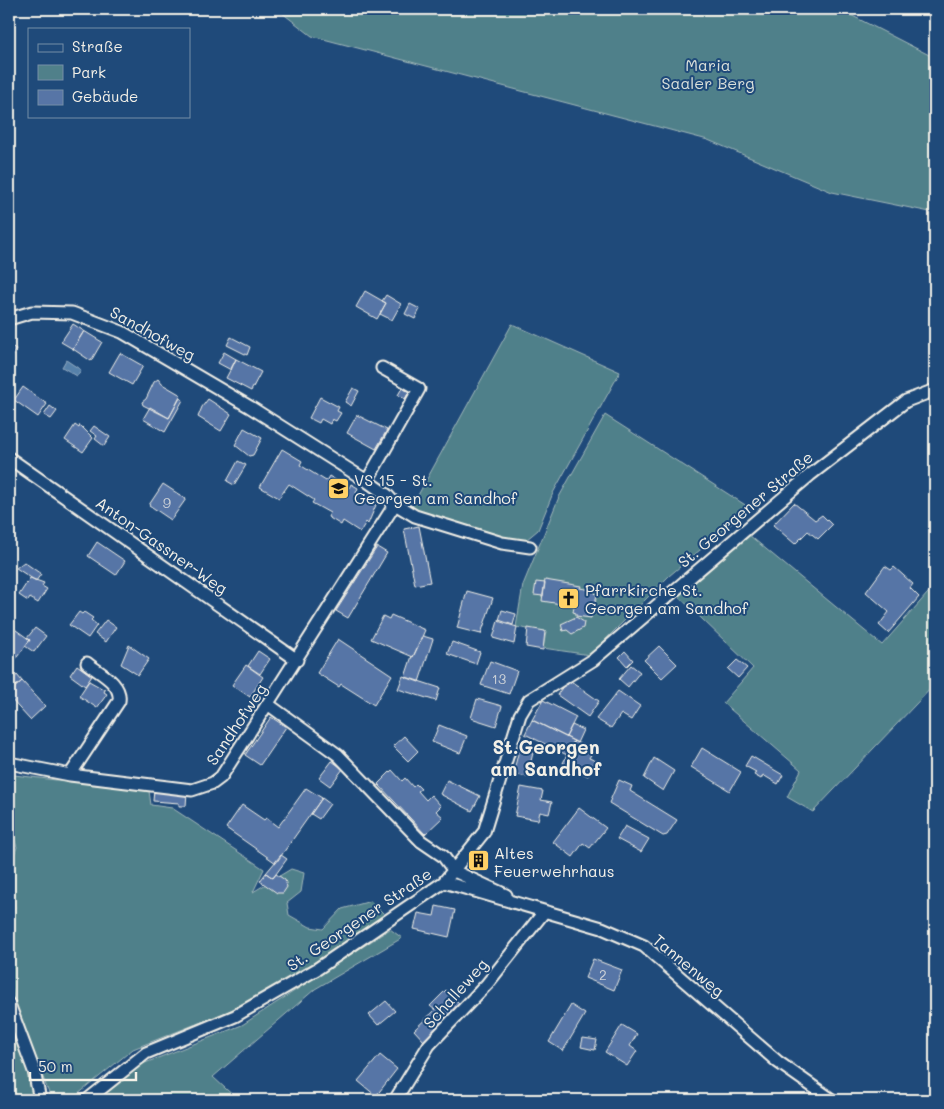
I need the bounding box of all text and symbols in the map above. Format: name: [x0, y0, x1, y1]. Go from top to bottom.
legend: [28, 28, 190, 118]
text: Straße: [72, 36, 123, 56]
park label: Maria Saaler Berg: [661, 54, 755, 93]
text: Park: [72, 62, 106, 82]
text: Gebäude: [72, 86, 138, 106]
street label: Sandhofweg: [107, 301, 199, 365]
street label: St. Georgener Straße: [673, 446, 817, 572]
place label: VS 15 - St. Georgen am Sandhof: [354, 469, 518, 508]
school or university icon: VS 15 - St. Georgen am Sandhof: [326, 476, 350, 500]
street label: Anton-Gassner-Weg: [92, 492, 232, 598]
house number: 9: [163, 493, 171, 512]
place label: Pfarrkirche St. Georgen am Sandhof: [585, 579, 749, 618]
church icon: Pfarrkirche St. Georgen am Sandhof: [557, 586, 581, 610]
house number: 13: [492, 669, 506, 688]
street label: Sandhofweg: [201, 679, 271, 769]
district label: St.Georgen am Sandhof: [491, 734, 602, 781]
place label: Altes Feuerwehrhaus: [494, 842, 614, 881]
building icon: Altes Feuerwehrhaus: [466, 849, 490, 873]
street label: St. Georgener Straße: [282, 863, 436, 975]
street label: Tannenweg: [649, 929, 729, 1001]
street label: Schalleweg: [418, 954, 492, 1032]
house number: 2: [599, 965, 607, 984]
scale bar: [30, 1049, 136, 1081]
text: 50 m: [38, 1056, 73, 1076]

